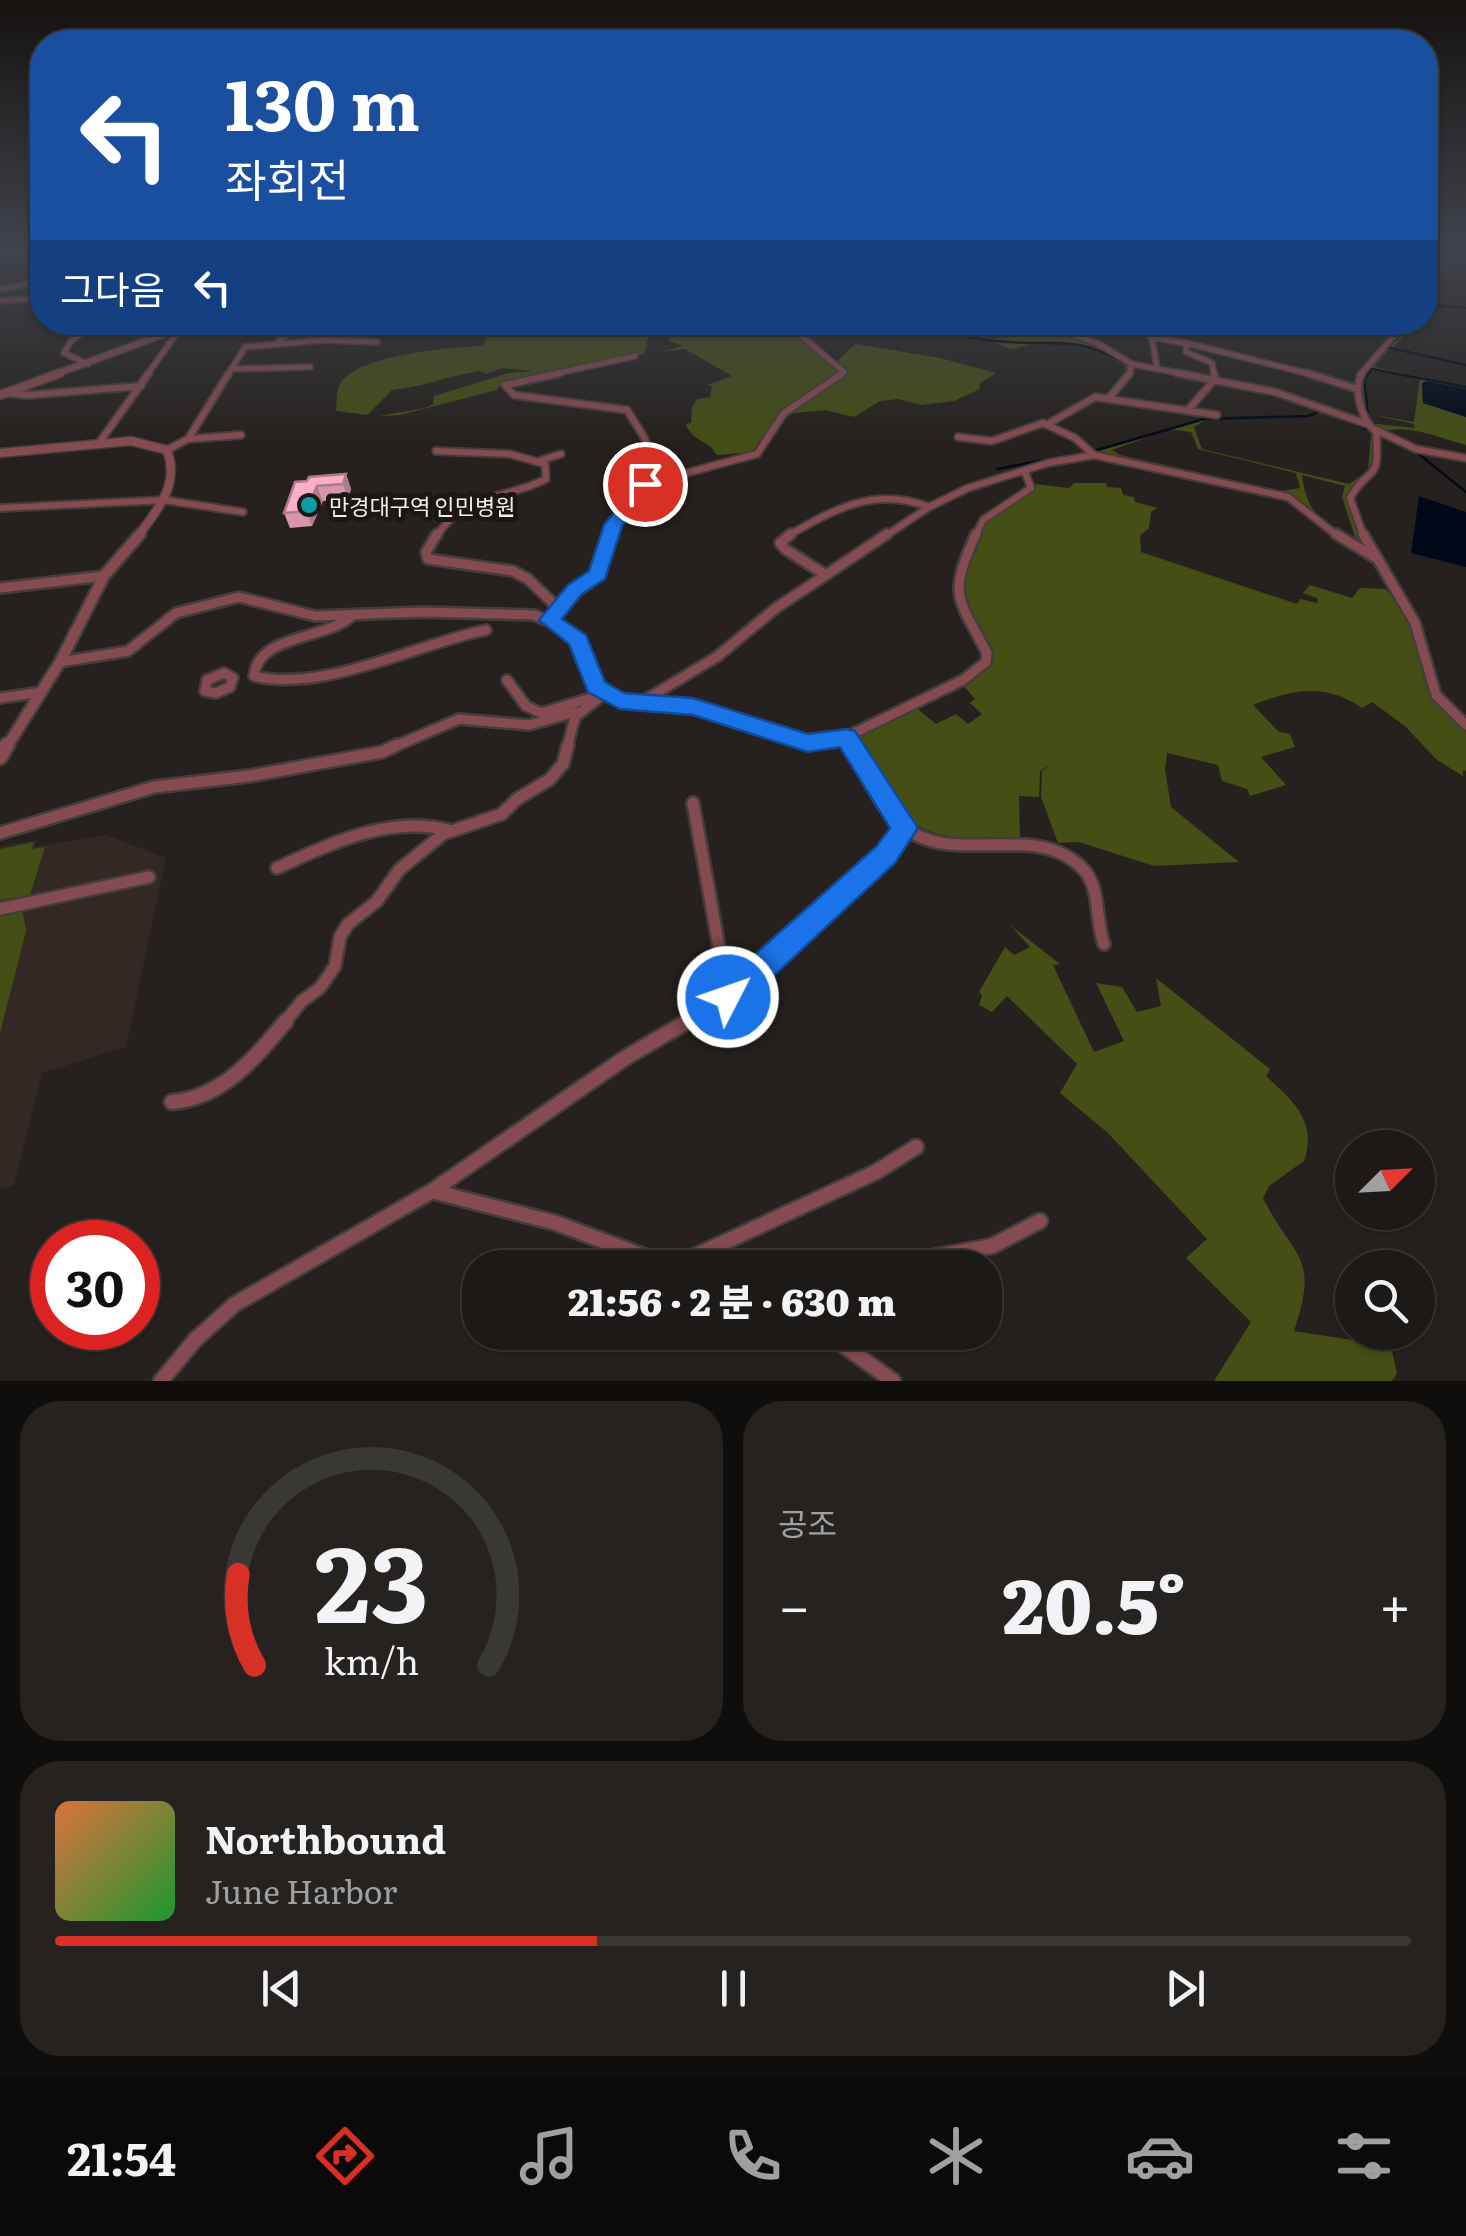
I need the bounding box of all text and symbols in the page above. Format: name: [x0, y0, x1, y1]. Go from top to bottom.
text: 130 m: [225, 49, 420, 153]
icon: left: [60, 70, 190, 200]
text: 좌회전: [225, 144, 349, 211]
text: 그다음: [60, 259, 165, 316]
icon: left: [185, 260, 240, 315]
pin: [603, 442, 688, 527]
icon: arrive: [618, 457, 673, 512]
place label: 만경대구역 인민병원: [329, 489, 516, 522]
marker: 만경대구역 인민병원: [298, 494, 320, 516]
position arrow: [676, 945, 780, 1049]
north arrow: [1335, 1130, 1435, 1230]
map controls: [1335, 1130, 1435, 1350]
speed limit sign: 30: [30, 1220, 160, 1350]
button: search: [1335, 1250, 1435, 1350]
text: 21:56 · 2 분 · 630 m: [568, 1271, 896, 1328]
text: 공조: [778, 1498, 837, 1546]
text: 23: [315, 1501, 428, 1655]
text: 20.5°: [1003, 1546, 1186, 1657]
text: −: [778, 1562, 810, 1644]
text: +: [1379, 1562, 1411, 1644]
text: km/h: [324, 1633, 419, 1686]
text: Northbound: [205, 1809, 446, 1866]
text: June Harbor: [205, 1866, 397, 1914]
icon: previous: [254, 1961, 309, 2016]
icon: pause: [706, 1961, 761, 2016]
icon: next: [1158, 1961, 1213, 2016]
icon: directions: [310, 2121, 380, 2191]
icon: music: [514, 2121, 584, 2191]
icon: phone: [718, 2121, 788, 2191]
icon: climate: [921, 2121, 991, 2191]
icon: car: [1125, 2121, 1195, 2191]
icon: filters: [1329, 2121, 1399, 2191]
text: 21:54: [67, 2123, 176, 2190]

